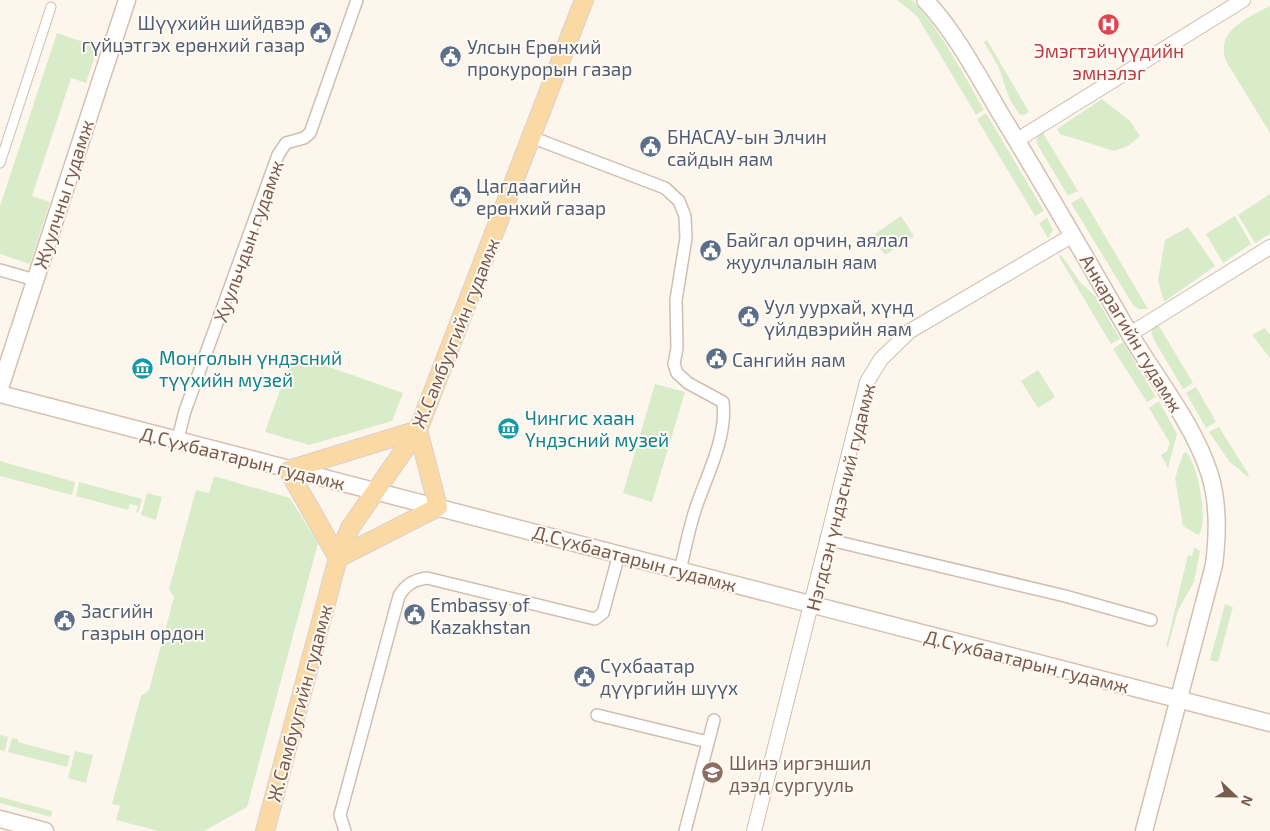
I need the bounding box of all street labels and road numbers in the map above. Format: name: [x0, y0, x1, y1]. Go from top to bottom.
street label: Жуулчны гудамж: [28, 117, 99, 272]
street label: Хуульчдын гудамж: [208, 157, 289, 325]
street label: Ж.Самбуугийн гудамж: [406, 234, 505, 432]
street label: Анкарагийн гудамж: [1075, 250, 1188, 417]
street label: Нэгдсэн үндэсний гудамж: [801, 381, 880, 613]
street label: Д.Сүхбаатарын гудамж: [138, 421, 348, 496]
street label: Д.Сүхбаатарын гудамж: [530, 520, 739, 597]
street label: Ж.Самбуугийн гудамж: [262, 602, 337, 804]
street label: Д.Сүхбаатарын гудамж: [922, 624, 1132, 699]

